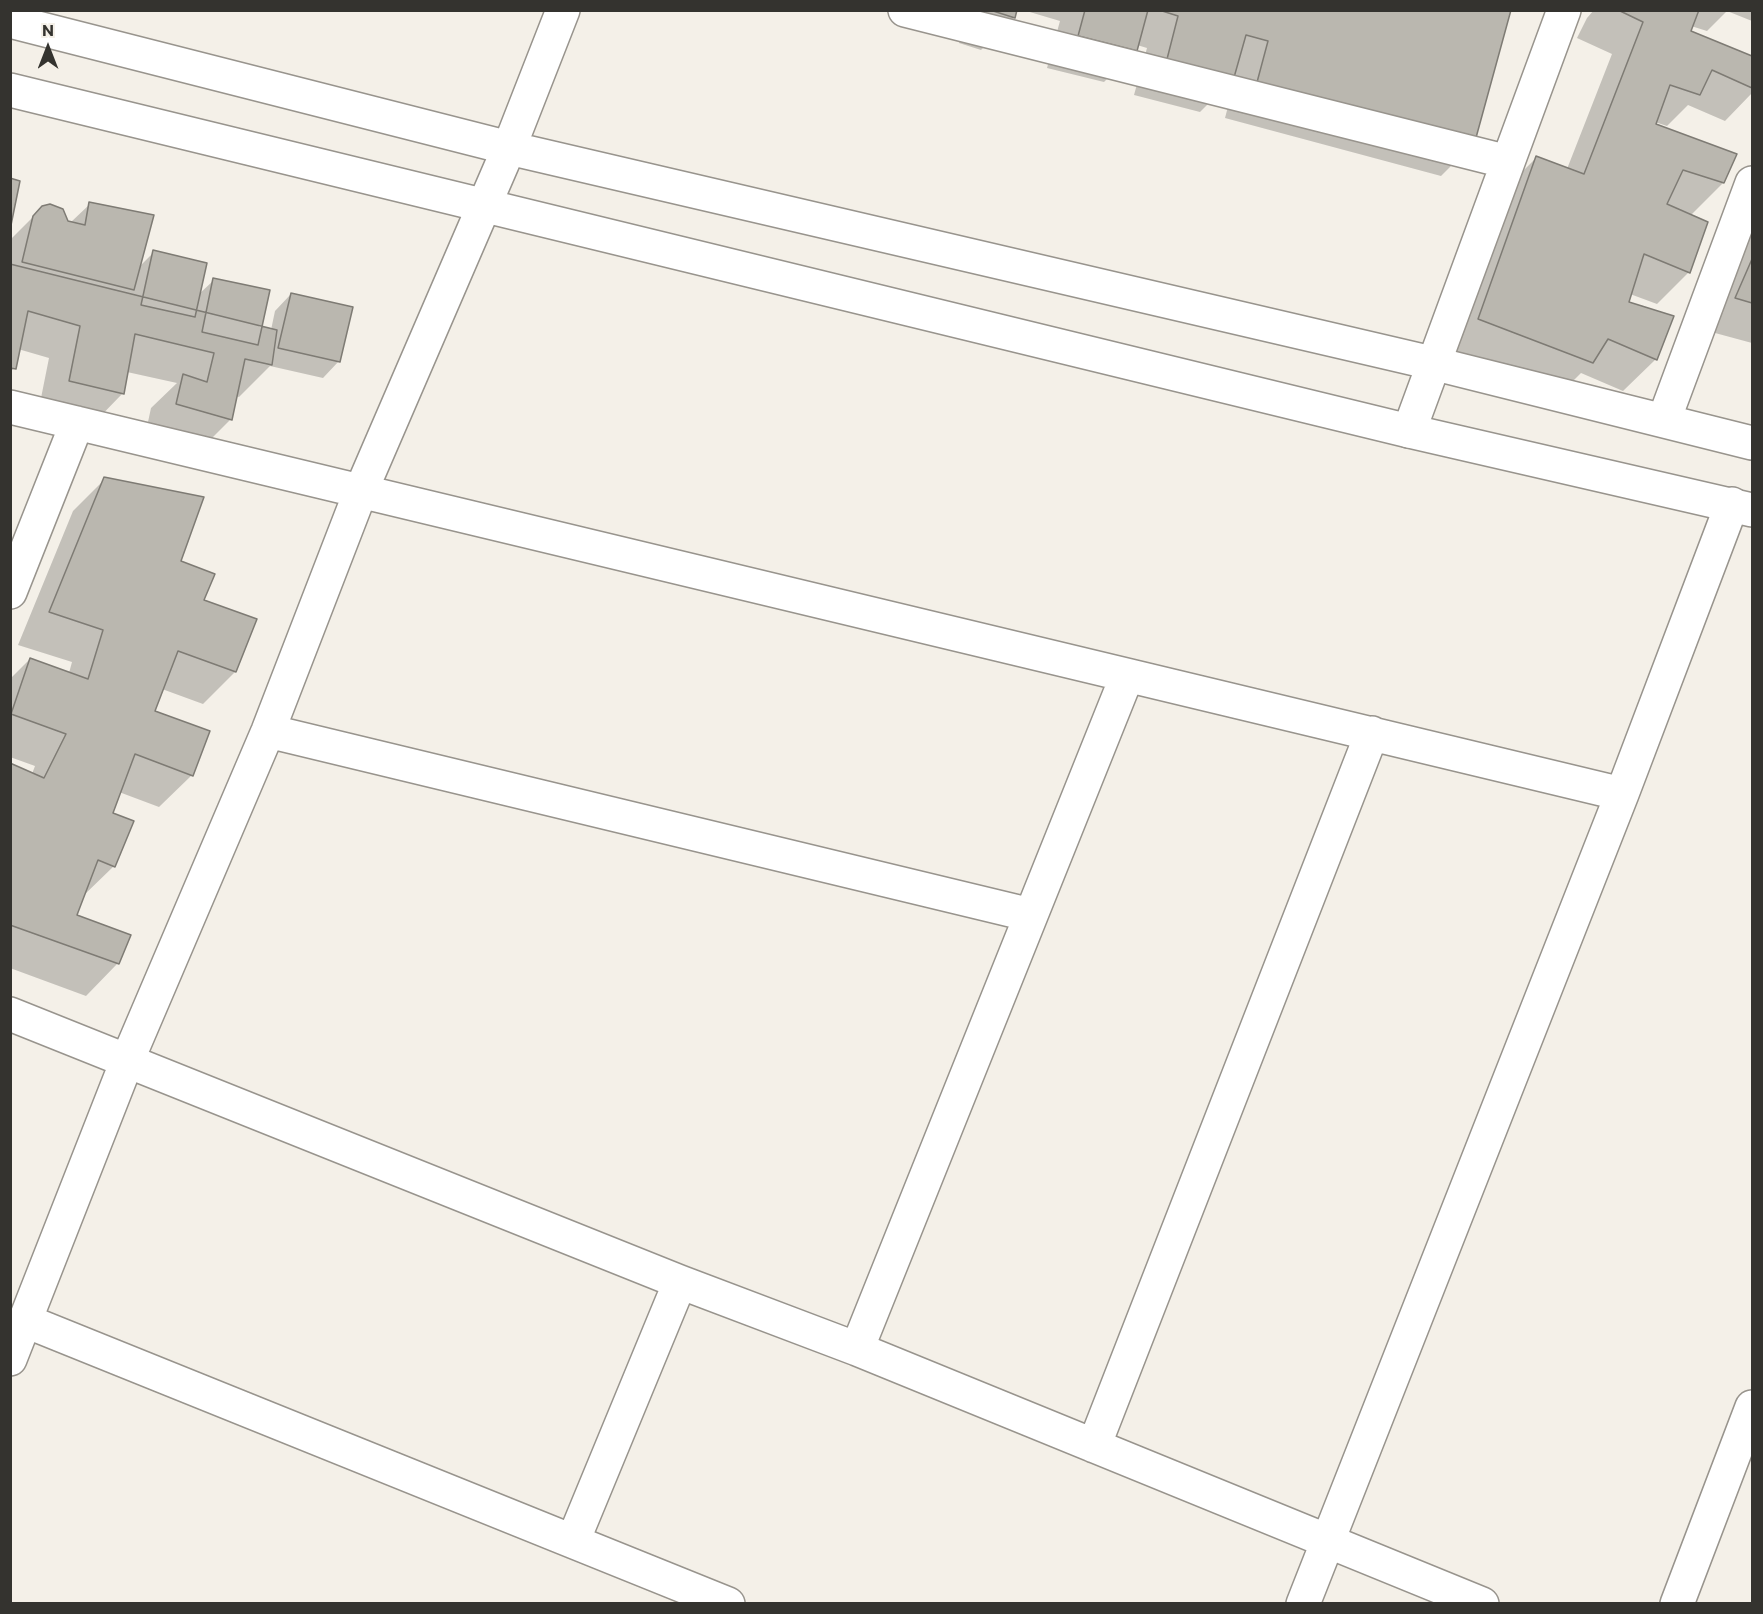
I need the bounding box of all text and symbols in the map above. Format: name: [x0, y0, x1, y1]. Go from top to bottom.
north arrow: [18, 18, 78, 78]
text: N: [42, 20, 54, 39]

